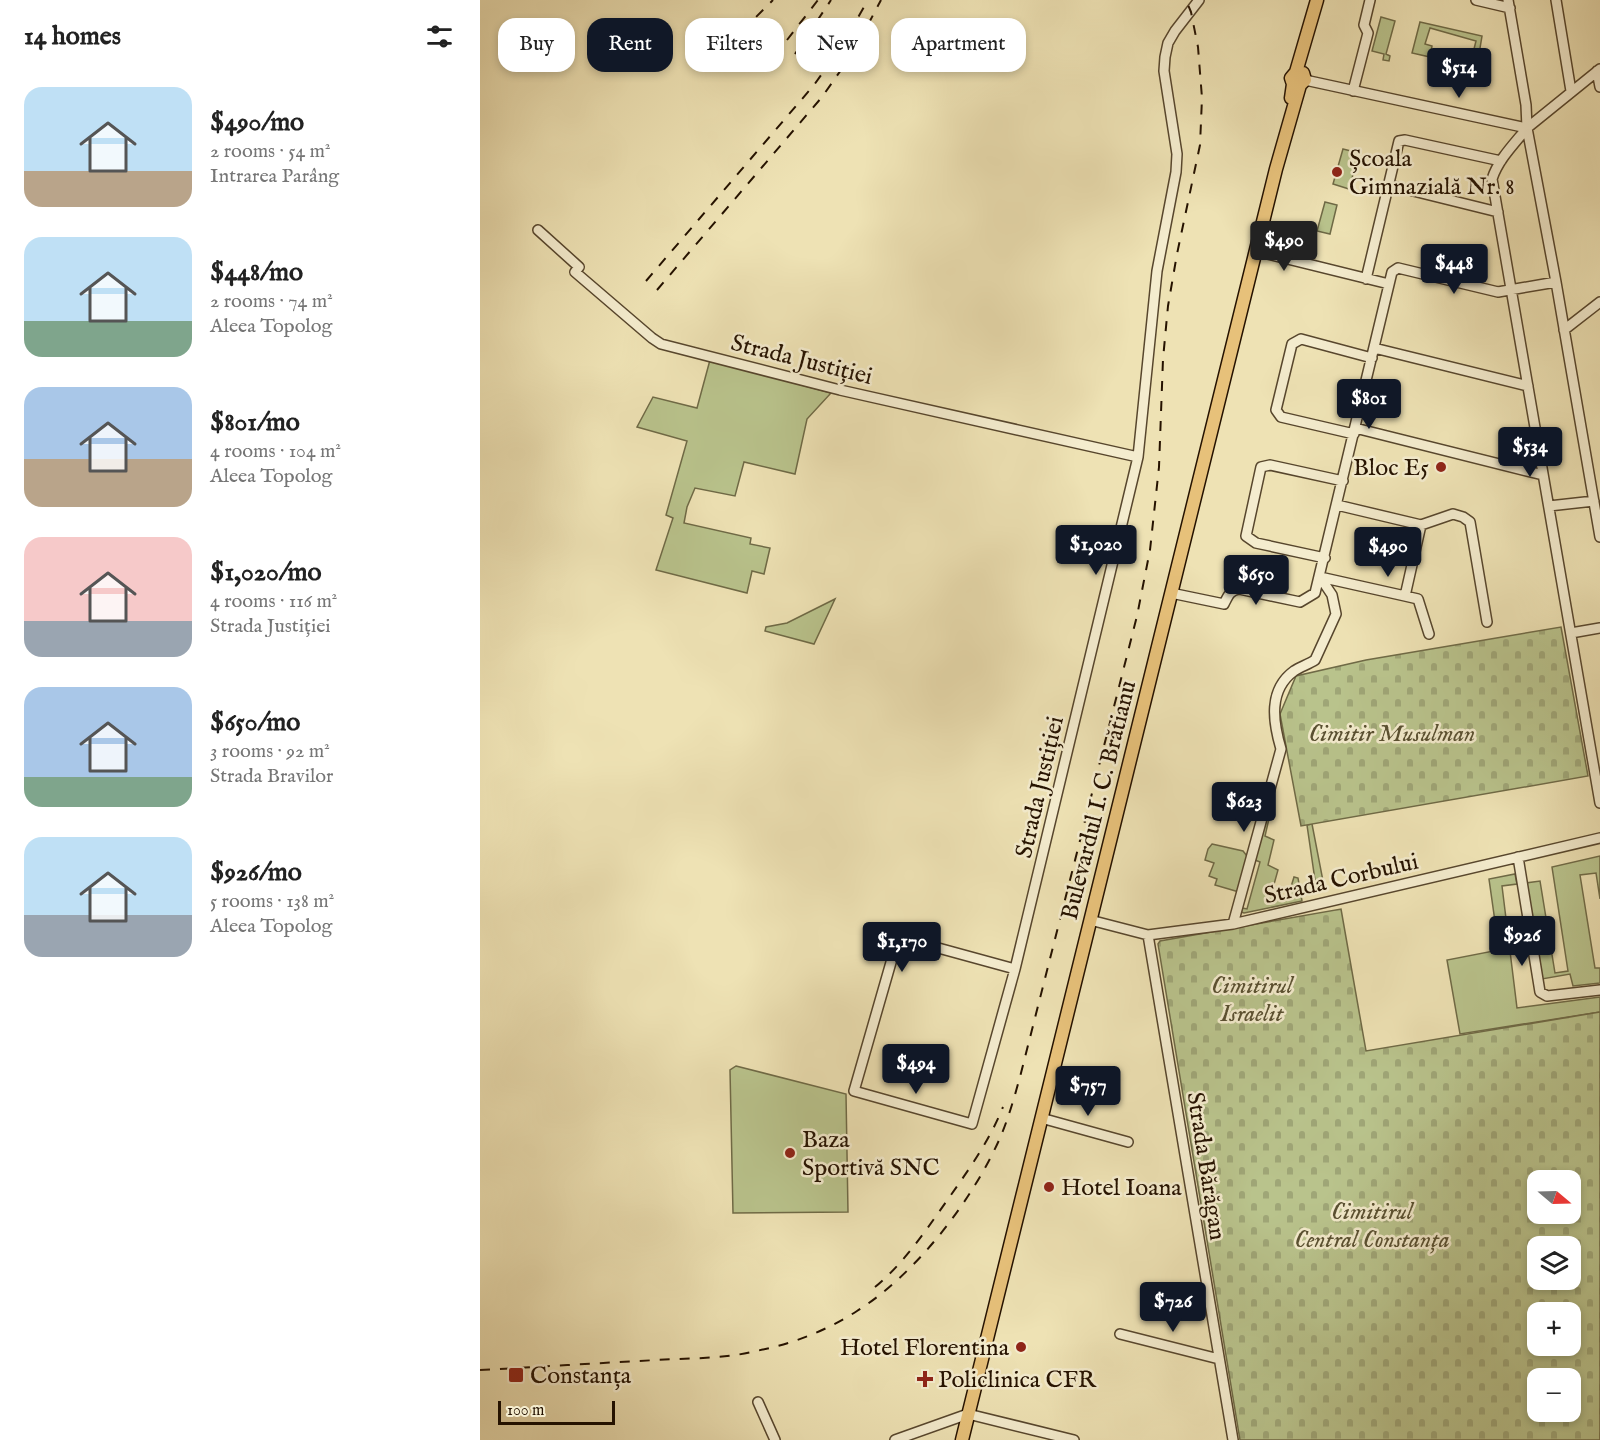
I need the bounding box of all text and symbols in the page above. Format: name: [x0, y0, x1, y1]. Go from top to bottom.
chip: Buy: [498, 18, 575, 72]
chip: Rent: [587, 18, 673, 72]
chip: Filters: [685, 18, 784, 72]
chip: New: [796, 18, 879, 72]
chip: Apartment: [891, 18, 1026, 72]
text: 14 homes: [24, 20, 121, 53]
icon: filters: [423, 20, 456, 53]
pin: $514: [1423, 48, 1495, 99]
text: $514: [1441, 55, 1477, 80]
text: $490/mo: [210, 106, 304, 139]
icon: home: [72, 111, 144, 183]
text: 2 rooms · 54 m²: [210, 139, 331, 164]
place label: Școala Gimnazială Nr. 8: [1349, 144, 1515, 203]
text: Intrarea Parâng: [210, 164, 339, 189]
marker: Școala Gimnazială Nr. 8: [1330, 165, 1344, 179]
pin: $490: [1248, 221, 1320, 272]
text: $490: [1264, 228, 1304, 253]
pin: $448: [1418, 244, 1490, 295]
text: $448: [1435, 251, 1473, 276]
text: $448/mo: [210, 256, 303, 289]
icon: home: [72, 261, 144, 333]
text: 2 rooms · 74 m²: [210, 289, 333, 314]
text: Aleea Topolog: [210, 314, 332, 339]
street label: Strada Justiției: [728, 328, 876, 393]
pin: $801: [1333, 379, 1405, 430]
text: $801: [1351, 386, 1387, 411]
text: $801/mo: [210, 406, 300, 439]
icon: home: [72, 411, 144, 483]
pin: $534: [1494, 427, 1566, 478]
text: $534: [1512, 434, 1548, 459]
text: 4 rooms · 104 m²: [210, 439, 341, 464]
place label: Bloc E5: [1353, 453, 1429, 484]
marker: Bloc E5: [1434, 460, 1448, 474]
text: Aleea Topolog: [210, 464, 332, 489]
pin: $1,020: [1047, 525, 1145, 576]
pin: $490: [1352, 527, 1424, 578]
text: $1,020: [1070, 532, 1122, 557]
text: $490: [1368, 534, 1408, 559]
pin: $650: [1220, 555, 1292, 606]
text: $1,020/mo: [210, 556, 322, 589]
icon: home: [72, 561, 144, 633]
text: $650: [1238, 562, 1274, 587]
text: 4 rooms · 116 m²: [210, 589, 337, 614]
text: Strada Justiției: [210, 614, 331, 639]
street label: Bulevardul I. C. Brătianu: [1055, 677, 1144, 923]
text: $650/mo: [210, 706, 300, 739]
icon: home: [72, 711, 144, 783]
street label: Strada Justiției: [1009, 713, 1072, 861]
park label: Cimitir Musulman: [1309, 719, 1475, 750]
text: 3 rooms · 92 m²: [210, 739, 330, 764]
text: Strada Bravilor: [210, 764, 333, 789]
pin: $623: [1208, 782, 1280, 833]
text: $623: [1226, 789, 1262, 814]
street label: Strada Corbului: [1261, 847, 1422, 912]
text: $926/mo: [210, 856, 302, 889]
icon: home: [72, 861, 144, 933]
text: 5 rooms · 138 m²: [210, 889, 334, 914]
text: Aleea Topolog: [210, 914, 332, 939]
pin: $926: [1486, 916, 1558, 967]
pin: $1,170: [853, 922, 951, 973]
text: $926: [1503, 923, 1541, 948]
text: $1,170: [877, 929, 927, 954]
park label: Cimitirul Israelit: [1211, 971, 1295, 1030]
pin: $494: [880, 1044, 952, 1095]
text: $494: [896, 1051, 936, 1076]
pin: $757: [1052, 1066, 1124, 1117]
text: $757: [1069, 1073, 1107, 1098]
street label: Strada Bărăgan: [1178, 1090, 1233, 1243]
place label: Baza Sportivă SNC: [802, 1125, 940, 1184]
marker: Baza Sportivă SNC: [783, 1146, 797, 1160]
north arrow: [1527, 1170, 1581, 1224]
map controls: [1527, 1170, 1581, 1422]
place label: Hotel Ioana: [1061, 1173, 1182, 1204]
marker: Hotel Ioana: [1042, 1180, 1056, 1194]
park label: Cimitirul Central Constanța: [1294, 1197, 1450, 1256]
button: layers: [1527, 1236, 1581, 1290]
pin: $726: [1137, 1282, 1209, 1333]
text: $726: [1154, 1289, 1192, 1314]
button: +: [1527, 1302, 1581, 1356]
place label: Hotel Florentina: [840, 1333, 1010, 1364]
marker: Hotel Florentina: [1014, 1340, 1028, 1354]
place label: Constanța: [530, 1361, 632, 1392]
place label: Policlinica CFR: [938, 1365, 1097, 1396]
marker: Constanța: [507, 1366, 525, 1384]
button: −: [1527, 1368, 1581, 1422]
marker: Policlinica CFR: [916, 1370, 934, 1388]
scale bar: [498, 1398, 615, 1426]
text: 100 m: [507, 1401, 544, 1421]

